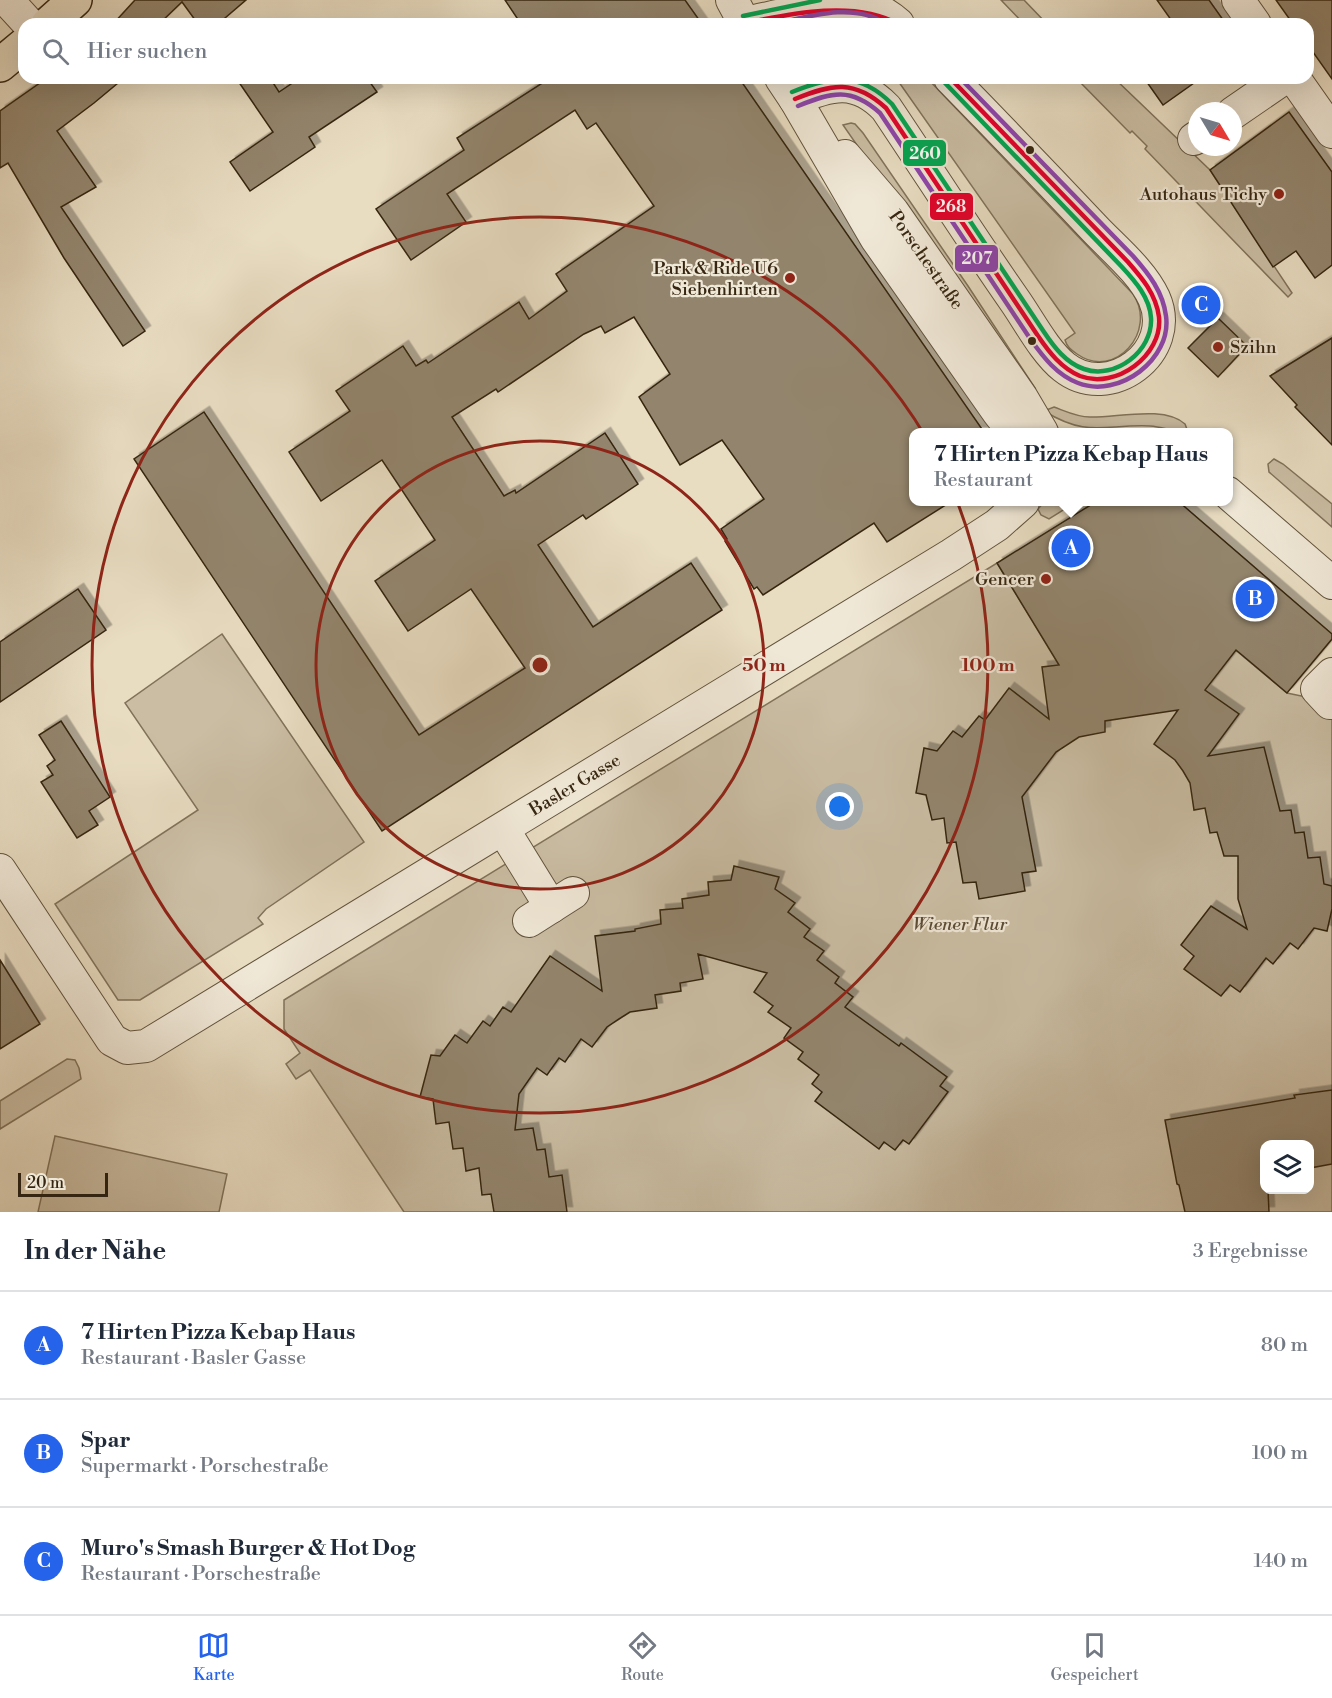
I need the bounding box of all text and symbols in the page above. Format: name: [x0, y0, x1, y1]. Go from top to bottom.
search box: [18, 18, 1314, 84]
icon: search: [39, 35, 72, 68]
text: Hier suchen: [87, 38, 207, 65]
north arrow: [1188, 102, 1242, 156]
line badge: 260: [902, 139, 947, 167]
text: 260: [909, 144, 941, 164]
unlabelled marker: [1024, 144, 1036, 156]
place label: Autohaus Tichy: [1139, 183, 1267, 206]
marker: Autohaus Tichy: [1272, 187, 1286, 201]
line badge: 268: [929, 192, 974, 221]
text: 268: [936, 197, 966, 217]
street label: Porschestraße: [883, 206, 969, 314]
line badge: 207: [954, 244, 999, 273]
text: 207: [962, 249, 993, 269]
place label: Park & Ride U6 Siebenhirten: [653, 257, 778, 301]
marker: Park & Ride U6 Siebenhirten: [783, 271, 797, 285]
pin: C: [1182, 282, 1220, 328]
unlabelled marker: [1026, 335, 1038, 347]
place label: Szihn: [1230, 336, 1277, 359]
marker: Szihn: [1211, 340, 1225, 354]
popup: [909, 428, 1233, 506]
text: 7 Hirten Pizza Kebap Haus: [934, 441, 1208, 468]
text: Restaurant: [934, 468, 1033, 493]
pin: A: [1052, 526, 1090, 570]
place label: Gencer: [975, 568, 1034, 591]
marker: Gencer: [1039, 572, 1053, 586]
pin: B: [1236, 576, 1274, 622]
text: 50 m: [742, 654, 786, 677]
text: 100 m: [961, 654, 1015, 677]
centre of rings: [530, 655, 550, 675]
street label: Basler Gasse: [524, 749, 625, 822]
your location: [825, 792, 854, 821]
park label: Wiener Flur: [913, 913, 1008, 936]
map controls: [1260, 1140, 1314, 1194]
button: layers: [1260, 1140, 1314, 1194]
scale bar: [18, 1170, 108, 1198]
text: 20 m: [27, 1173, 64, 1193]
text: In der Nähe: [24, 1235, 166, 1267]
text: 3 Ergebnisse: [1193, 1239, 1308, 1264]
text: 7 Hirten Pizza Kebap Haus: [81, 1319, 355, 1346]
text: A: [36, 1333, 51, 1358]
text: 80 m: [1261, 1333, 1308, 1358]
text: Restaurant · Basler Gasse: [81, 1346, 306, 1371]
text: Spar: [81, 1427, 131, 1454]
text: B: [36, 1441, 51, 1466]
text: 100 m: [1252, 1441, 1308, 1466]
text: Supermarkt · Porschestraße: [81, 1454, 329, 1479]
text: Muro's Smash Burger & Hot Dog: [81, 1535, 415, 1562]
text: C: [36, 1549, 51, 1574]
text: 140 m: [1253, 1549, 1308, 1574]
text: Restaurant · Porschestraße: [81, 1562, 321, 1587]
tab: Karte: [193, 1629, 235, 1685]
tab: Route: [621, 1629, 664, 1685]
tab: Gespeichert: [1051, 1629, 1139, 1685]

